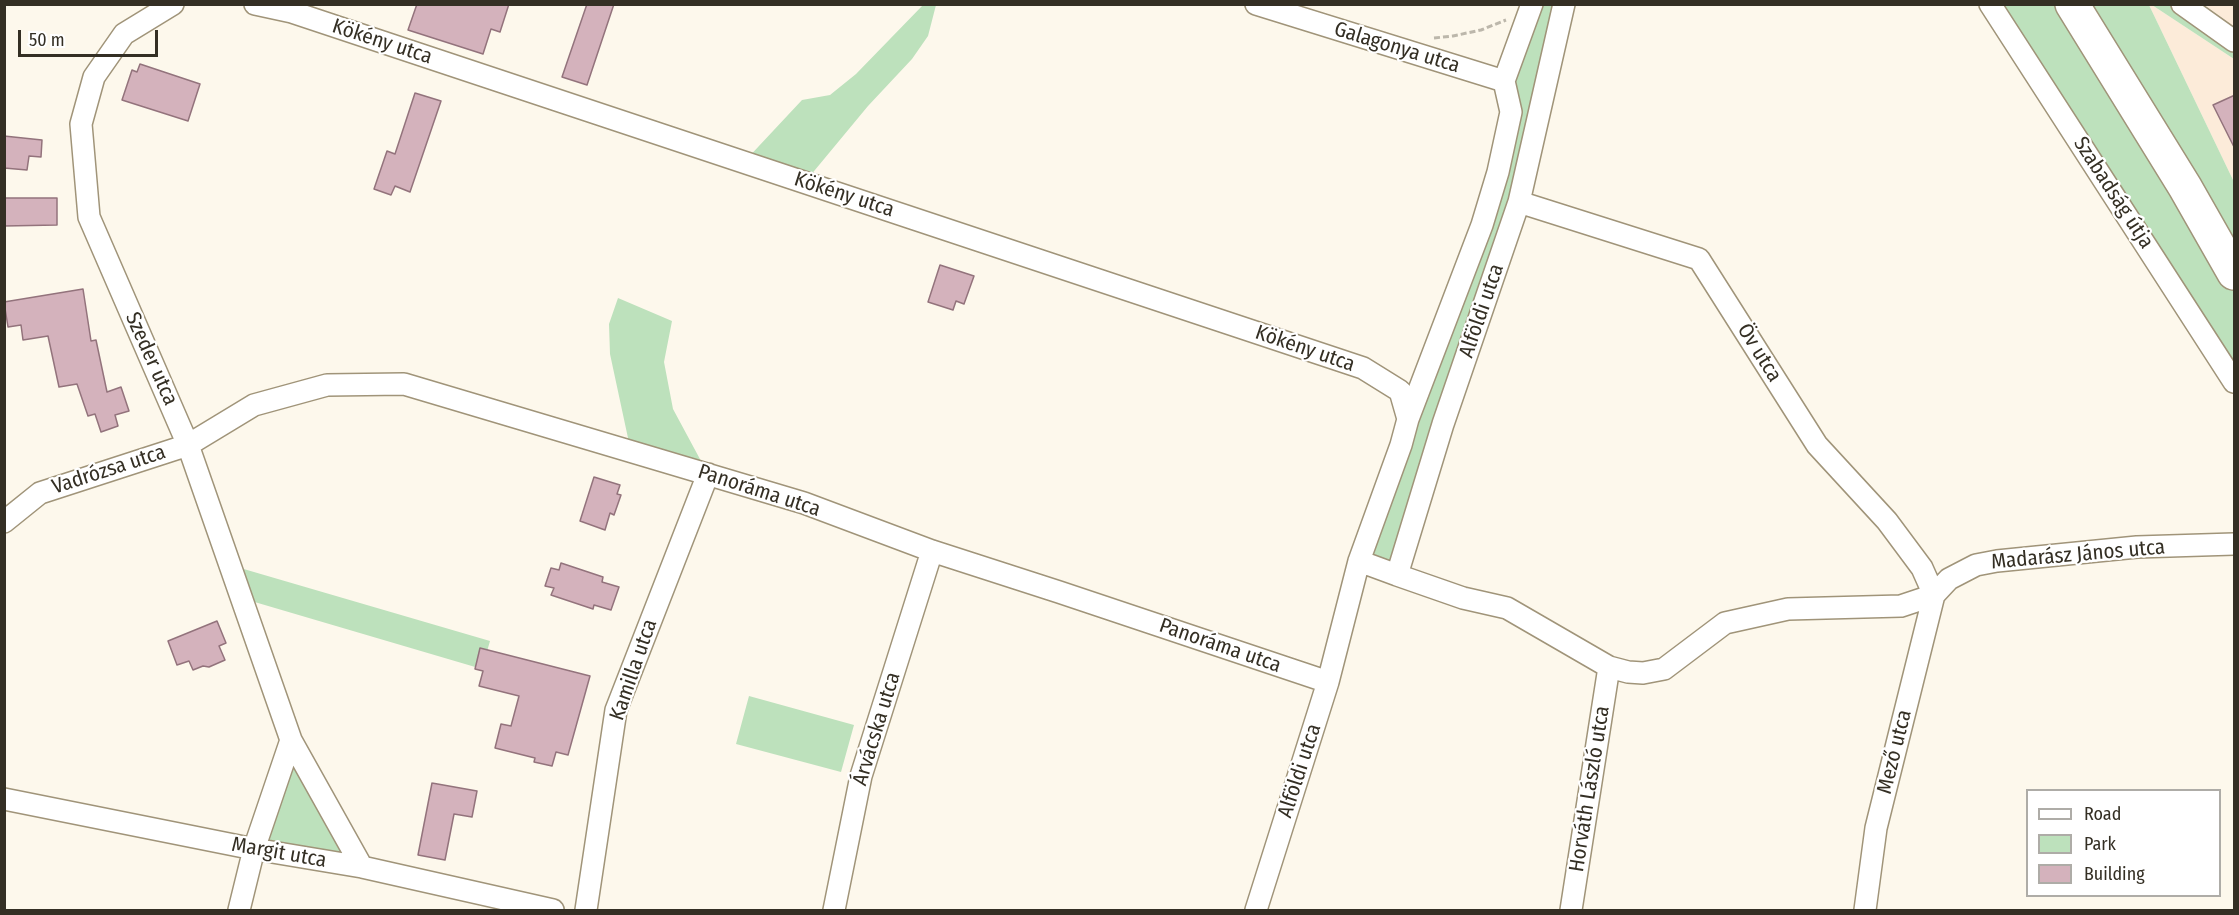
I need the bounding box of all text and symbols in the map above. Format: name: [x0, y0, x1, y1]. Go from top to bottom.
street label: Kökény utca: [329, 14, 435, 70]
street label: Galagonya utca: [1331, 17, 1463, 79]
scale bar: [21, 18, 160, 56]
text: 50 m: [29, 29, 65, 51]
street label: Szabadság útja: [2068, 132, 2158, 254]
street label: Kökény utca: [791, 167, 897, 223]
street label: Alföldi utca: [1454, 261, 1510, 361]
street label: Szeder utca: [119, 309, 183, 409]
street label: Öv utca: [1731, 319, 1787, 387]
street label: Kökény utca: [1252, 320, 1358, 378]
street label: Vadrózsa utca: [49, 440, 169, 500]
street label: Panoráma utca: [695, 459, 823, 523]
street label: Madarász János utca: [1990, 535, 2166, 575]
street label: Panoráma utca: [1156, 613, 1284, 679]
street label: Kamilla utca: [605, 616, 663, 724]
street label: Árvácska utca: [848, 669, 906, 789]
street label: Horváth László utca: [1564, 704, 1616, 874]
street label: Mező utca: [1872, 707, 1918, 797]
street label: Alföldi utca: [1273, 721, 1327, 821]
legend: [2026, 789, 2221, 897]
text: Road: [2084, 803, 2121, 825]
street label: Margit utca: [230, 832, 328, 874]
text: Park: [2084, 833, 2116, 855]
text: Building: [2084, 863, 2145, 885]

